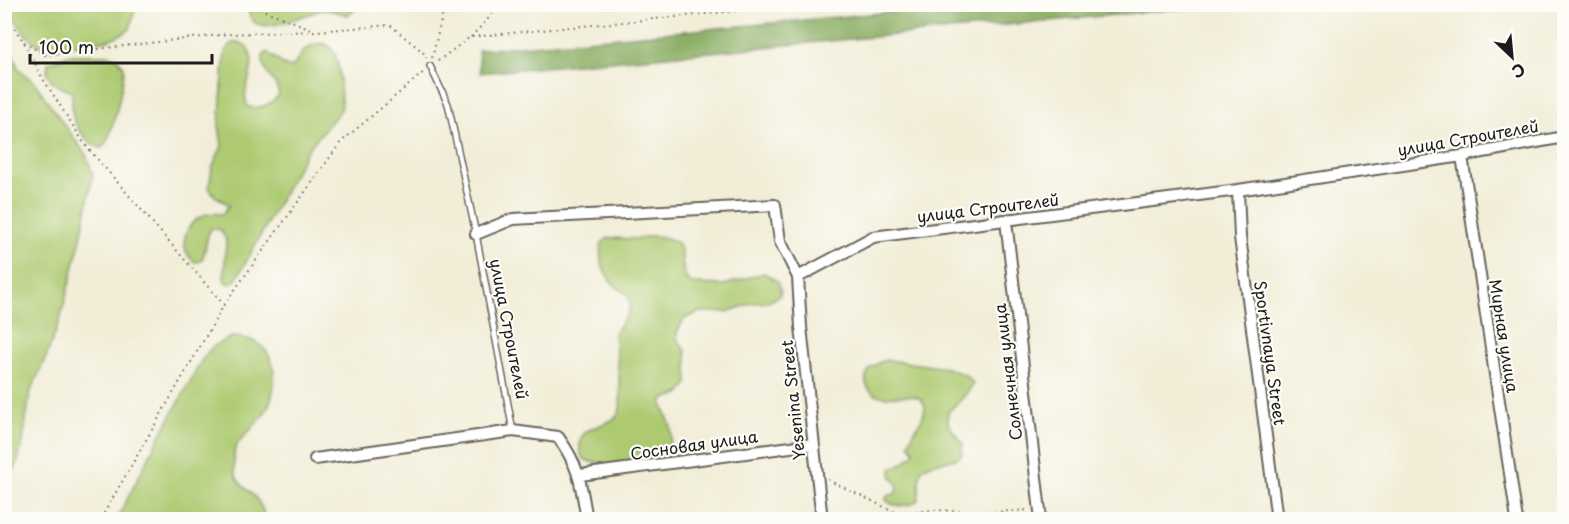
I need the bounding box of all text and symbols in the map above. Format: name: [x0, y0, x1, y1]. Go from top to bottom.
scale bar: [30, 27, 212, 65]
north arrow: [1482, 27, 1542, 87]
text: 100 m: [39, 33, 94, 60]
text: С: [1508, 58, 1530, 85]
street label: улица Строителей: [1395, 113, 1540, 161]
street label: улица Строителей: [915, 186, 1060, 228]
street label: улица Строителей: [485, 256, 535, 401]
street label: Мирная улица: [1484, 277, 1526, 394]
street label: Sportivnaya Street: [1249, 279, 1293, 427]
street label: Солнечная улица: [987, 302, 1027, 442]
street label: Yesenina Street: [774, 339, 810, 461]
street label: Сосновая улица: [629, 423, 759, 465]

